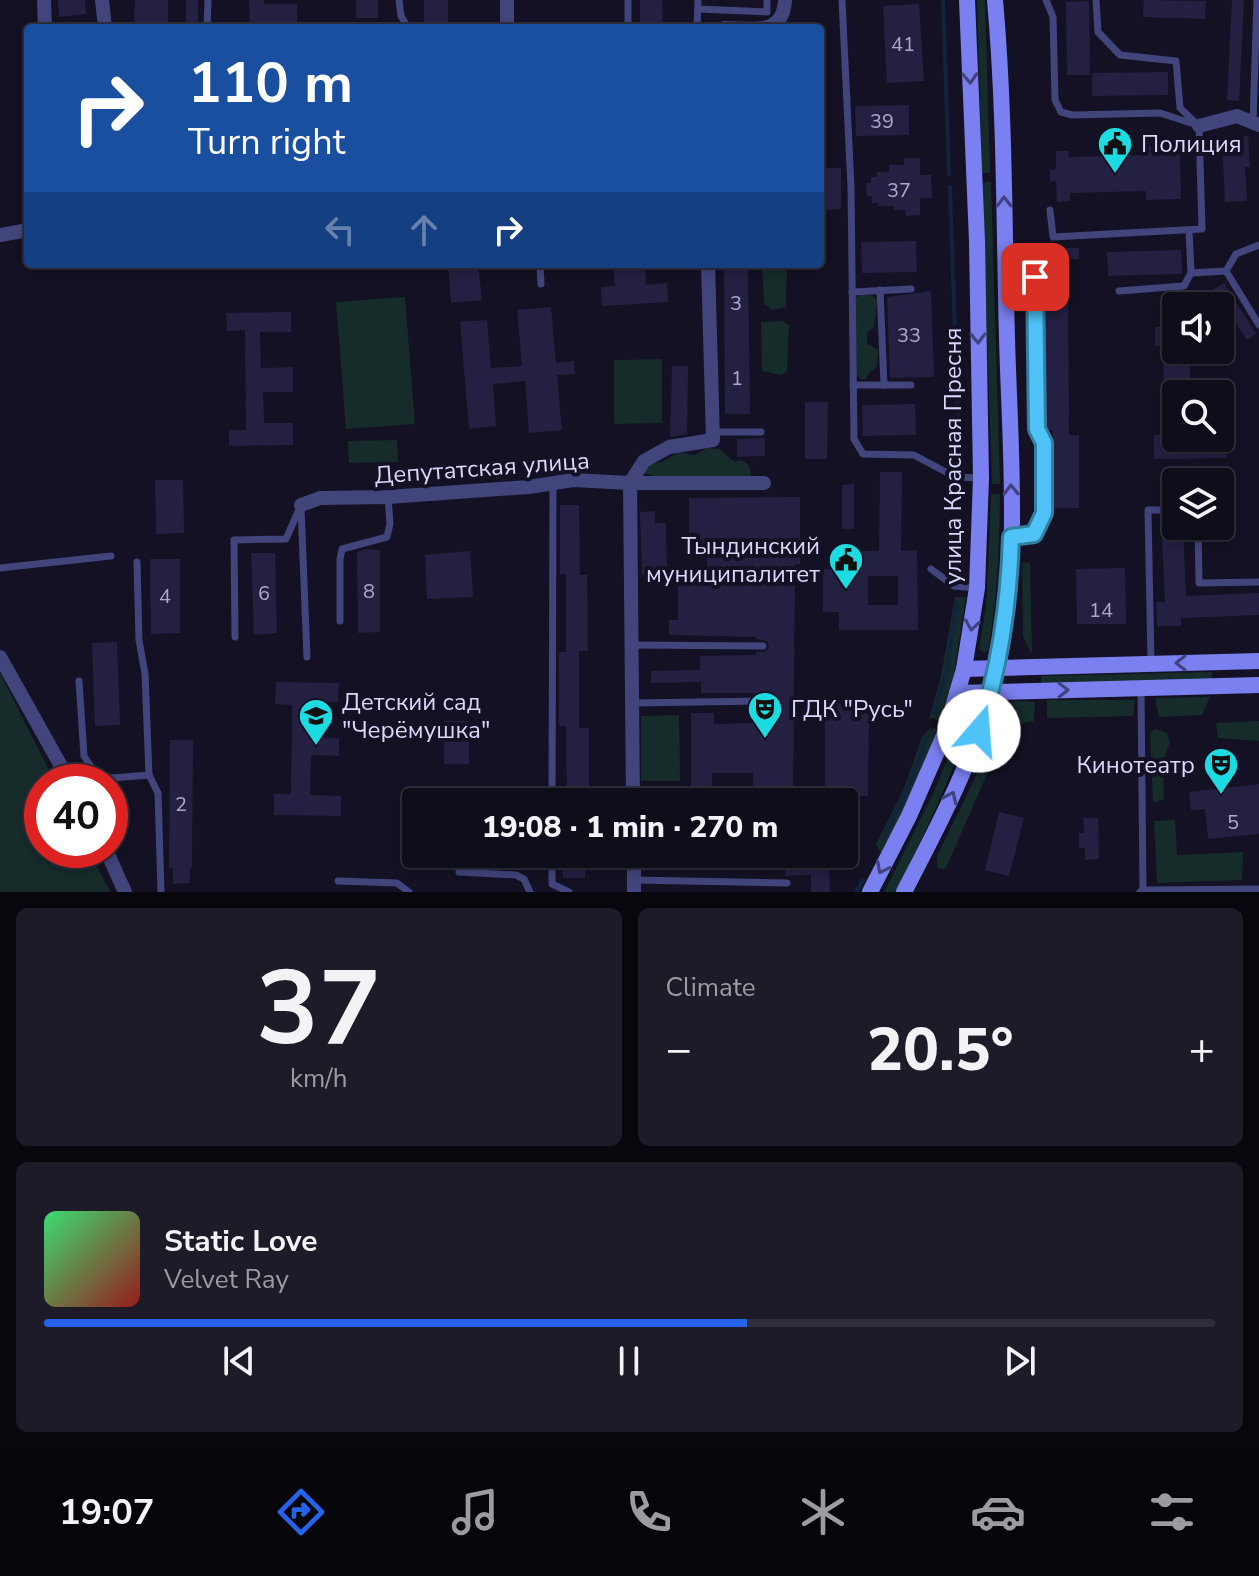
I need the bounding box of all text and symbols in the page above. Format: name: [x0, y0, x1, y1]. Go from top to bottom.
house number: 41: [891, 31, 915, 58]
text: 110 m: [188, 45, 353, 122]
icon: right: [56, 56, 160, 160]
one-way arrow: [962, 72, 979, 85]
house number: 39: [870, 108, 894, 135]
text: Turn right: [188, 118, 345, 167]
public building icon: Полиция: [1096, 125, 1134, 175]
place label: Полиция: [1141, 128, 1242, 160]
house number: 37: [887, 177, 911, 204]
one-way arrow: [995, 195, 1012, 208]
icon: left: [318, 208, 362, 252]
icon: ahead: [402, 208, 446, 252]
icon: right: [486, 208, 530, 252]
pin: [1001, 243, 1069, 311]
icon: arrive: [1013, 255, 1057, 299]
house number: 3: [730, 290, 742, 317]
map controls: [1162, 292, 1234, 540]
button: sound: [1162, 292, 1234, 364]
house number: 33: [897, 322, 921, 349]
street label: улица Красная Пресня: [937, 328, 969, 584]
one-way arrow: [970, 332, 987, 345]
house number: 1: [731, 365, 743, 392]
button: search: [1162, 380, 1234, 452]
street label: Депутатская улица: [373, 445, 591, 491]
button: layers: [1162, 468, 1234, 540]
one-way arrow: [1002, 483, 1019, 496]
place label: Тындинский муниципалитет: [646, 530, 820, 590]
public building icon: Тындинский муниципалитет: [827, 541, 865, 591]
house number: 8: [363, 578, 375, 605]
house number: 6: [258, 580, 270, 607]
house number: 4: [159, 583, 171, 610]
house number: 14: [1089, 597, 1113, 624]
one-way arrow: [964, 618, 981, 632]
one-way arrow: [1174, 654, 1187, 672]
one-way arrow: [1057, 681, 1070, 698]
place label: Детский сад "Черёмушка": [342, 686, 490, 746]
position arrow: [937, 689, 1021, 773]
theatre icon: ГДК "Русь": [746, 690, 784, 740]
place label: ГДК "Русь": [791, 693, 913, 725]
school or university icon: Детский сад "Черёмушка": [297, 697, 335, 747]
theatre icon: Кинотеатр: [1202, 746, 1240, 796]
place label: Кинотеатр: [1076, 749, 1195, 781]
speed limit sign: 40: [24, 764, 128, 868]
house number: 2: [175, 791, 187, 818]
one-way arrow: [942, 791, 958, 805]
text: 19:08 · 1 min · 270 m: [482, 807, 778, 848]
house number: 5: [1227, 809, 1239, 836]
one-way arrow: [877, 859, 892, 874]
text: 37: [256, 938, 381, 1080]
text: Climate: [666, 970, 756, 1005]
text: 20.5°: [867, 1009, 1014, 1091]
text: −: [666, 1020, 692, 1080]
text: +: [1189, 1020, 1215, 1080]
text: km/h: [290, 1061, 347, 1096]
text: Static Love: [164, 1221, 318, 1262]
text: Velvet Ray: [164, 1262, 289, 1297]
icon: previous: [217, 1339, 261, 1383]
icon: pause: [607, 1339, 651, 1383]
icon: next: [998, 1339, 1042, 1383]
icon: directions: [273, 1484, 329, 1540]
icon: music: [447, 1484, 503, 1540]
icon: phone: [621, 1484, 677, 1540]
icon: climate: [795, 1484, 851, 1540]
icon: car: [970, 1484, 1026, 1540]
icon: filters: [1144, 1484, 1200, 1540]
text: 19:07: [59, 1488, 154, 1537]

